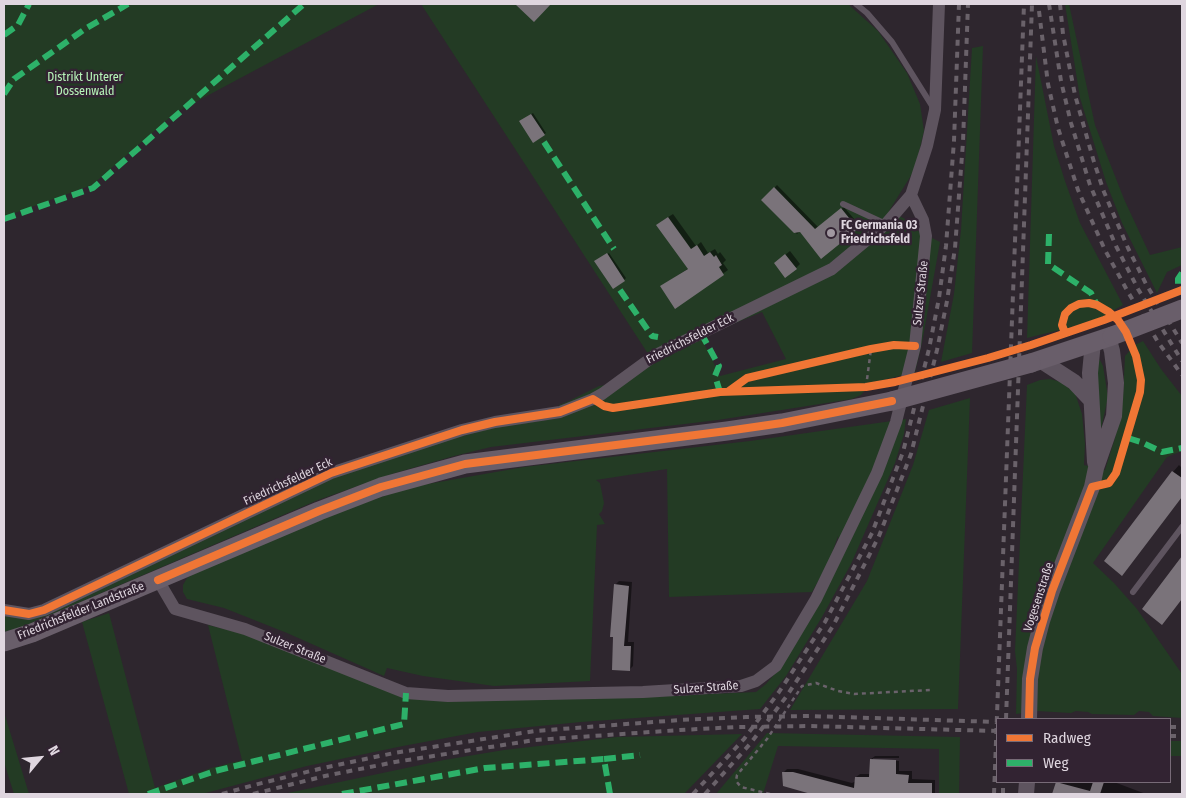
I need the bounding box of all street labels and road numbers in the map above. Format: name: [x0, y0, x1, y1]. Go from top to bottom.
street label: Sulzer Straße: [910, 260, 932, 326]
street label: Friedrichsfelder Eck: [644, 311, 736, 367]
street label: Friedrichsfelder Eck: [241, 455, 335, 509]
street label: Vogesenstraße: [1021, 561, 1057, 633]
street label: Friedrichsfelder Landstraße: [16, 579, 146, 643]
street label: Sulzer Straße: [262, 629, 328, 667]
street label: Sulzer Straße: [673, 679, 739, 697]

